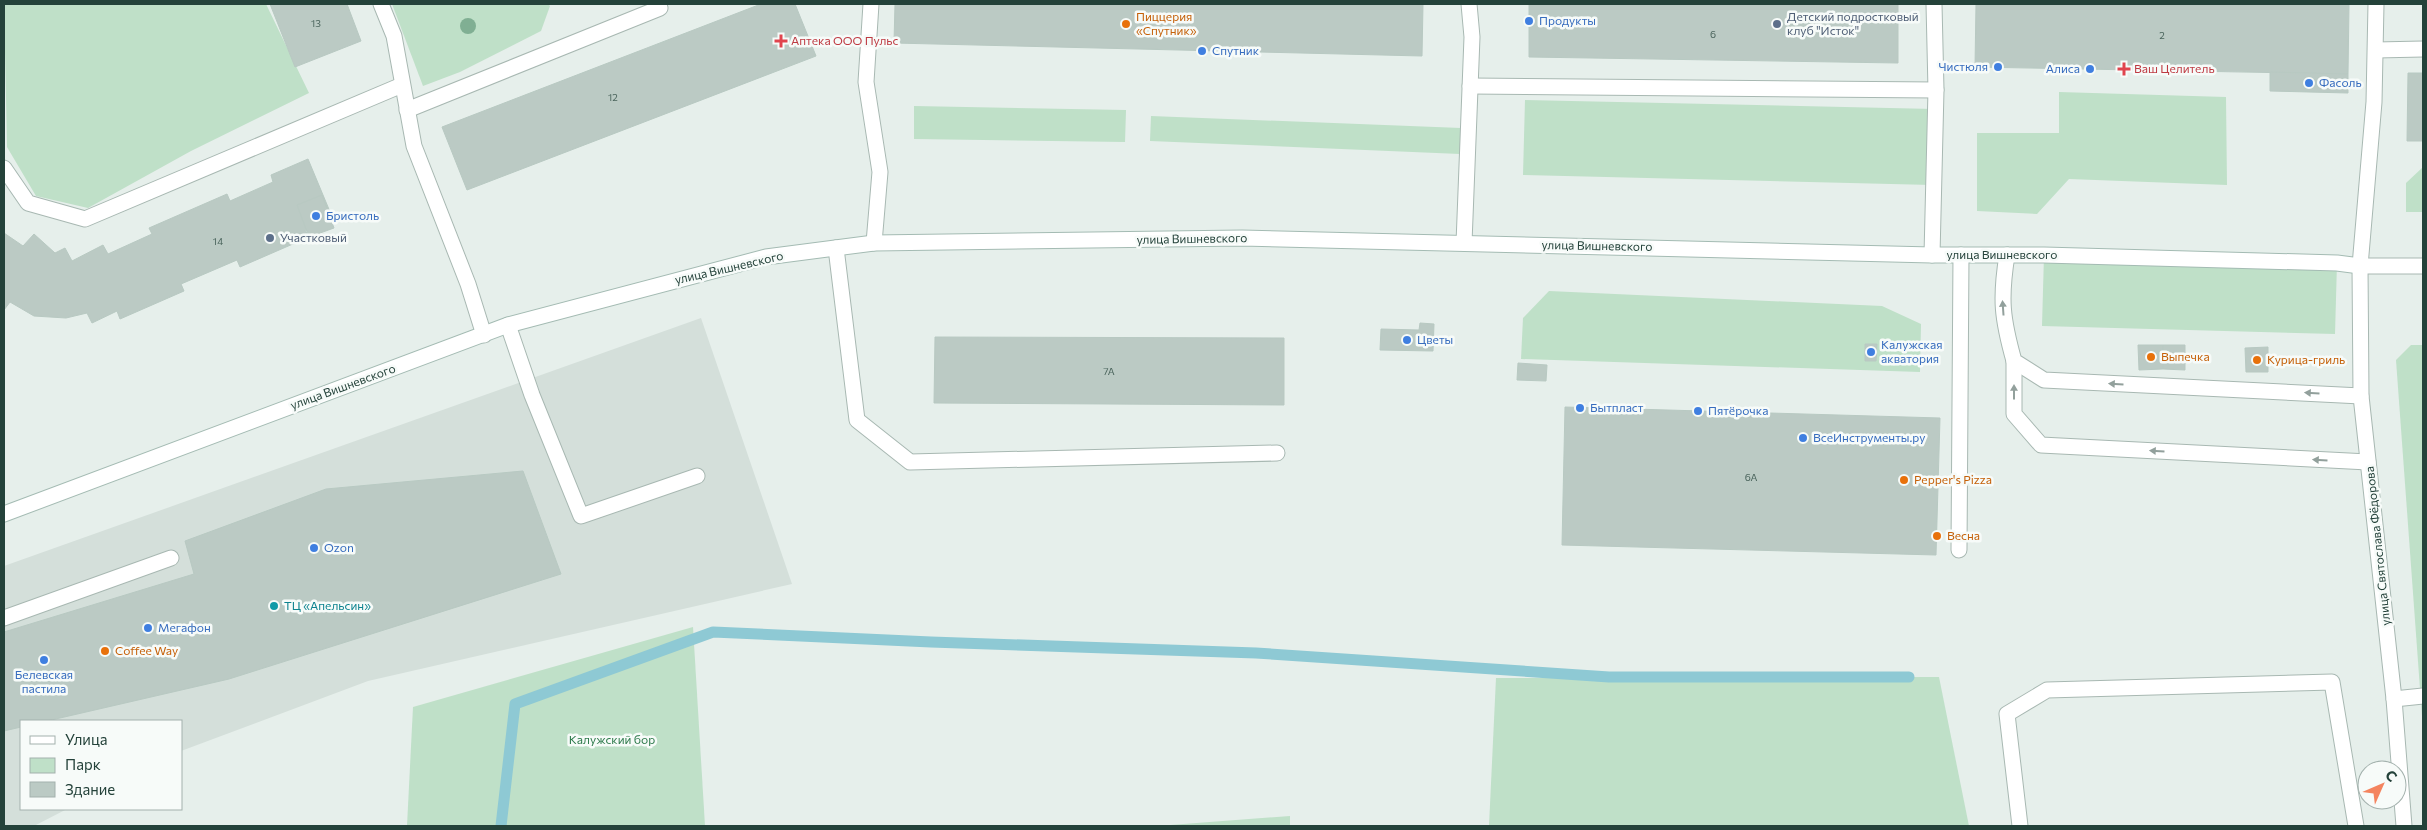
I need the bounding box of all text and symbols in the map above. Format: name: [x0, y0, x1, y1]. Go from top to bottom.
place label: Пиццерия «Спутник»: [1136, 9, 1197, 37]
place label: Детский подростковый клуб "Исток": [1787, 9, 1919, 37]
place label: Продукты: [1539, 13, 1596, 27]
marker: Продукты: [1523, 15, 1535, 27]
house number: 13: [311, 17, 321, 29]
marker: Пиццерия «Спутник»: [1120, 18, 1132, 30]
marker: Детский подростковый клуб "Исток": [1771, 18, 1783, 30]
house number: 6: [1710, 28, 1716, 40]
house number: 2: [2159, 29, 2165, 41]
place label: Аптека ООО Пульс: [791, 33, 899, 47]
marker: Аптека ООО Пульс: [775, 35, 787, 47]
place label: Спутник: [1212, 43, 1260, 57]
marker: Спутник: [1196, 45, 1208, 57]
place label: Чистюля: [1938, 59, 1988, 73]
marker: Чистюля: [1992, 61, 2004, 73]
place label: Алиса: [2046, 61, 2080, 75]
place label: Ваш Целитель: [2134, 61, 2215, 75]
marker: Алиса: [2084, 63, 2096, 75]
marker: Ваш Целитель: [2118, 63, 2130, 75]
place label: Фасоль: [2319, 75, 2362, 89]
marker: Фасоль: [2303, 77, 2315, 89]
house number: 12: [608, 91, 618, 103]
place label: Бристоль: [326, 208, 379, 222]
marker: Бристоль: [310, 210, 322, 222]
place label: Участковый: [280, 230, 347, 244]
street label: улица Вишневского: [1136, 230, 1248, 246]
marker: Участковый: [264, 232, 276, 244]
house number: 14: [213, 235, 223, 247]
street label: улица Вишневского: [1541, 237, 1653, 253]
street label: улица Вишневского: [1947, 247, 2057, 261]
street label: улица Вишневского: [673, 248, 784, 286]
one-way arrow: [1998, 300, 2006, 316]
place label: Цветы: [1417, 332, 1453, 346]
marker: Цветы: [1401, 334, 1413, 346]
place label: Калужская акватория: [1881, 337, 1943, 365]
marker: Калужская акватория: [1865, 346, 1877, 358]
place label: Выпечка: [2161, 349, 2210, 363]
marker: Выпечка: [2145, 351, 2157, 363]
place label: Курица-гриль: [2267, 352, 2345, 366]
marker: Курица-гриль: [2251, 354, 2263, 366]
street label: улица Вишневского: [288, 361, 397, 412]
house number: 7А: [1103, 365, 1115, 377]
one-way arrow: [2108, 379, 2124, 387]
one-way arrow: [2010, 384, 2018, 400]
one-way arrow: [2304, 389, 2320, 397]
place label: Бытпласт: [1590, 400, 1644, 414]
marker: Бытпласт: [1574, 402, 1586, 414]
place label: Пятёрочка: [1708, 403, 1768, 417]
marker: Пятёрочка: [1692, 405, 1704, 417]
place label: ВсеИнструменты.ру: [1813, 430, 1925, 444]
marker: ВсеИнструменты.ру: [1797, 432, 1809, 444]
one-way arrow: [2149, 447, 2165, 455]
one-way arrow: [2311, 455, 2327, 463]
street label: улица Святослава Фёдорова: [2362, 466, 2392, 627]
house number: 6А: [1745, 471, 1757, 483]
place label: Pepper's Pizza: [1914, 472, 1992, 486]
marker: Pepper's Pizza: [1898, 474, 1910, 486]
place label: Весна: [1947, 528, 1980, 542]
marker: Весна: [1931, 530, 1943, 542]
place label: Ozon: [324, 540, 354, 554]
marker: Ozon: [308, 542, 320, 554]
place label: ТЦ «Апельсин»: [284, 598, 371, 612]
marker: ТЦ «Апельсин»: [268, 600, 280, 612]
place label: Мегафон: [158, 620, 211, 634]
marker: Мегафон: [142, 622, 154, 634]
place label: Coffee Way: [115, 643, 178, 657]
marker: Coffee Way: [99, 645, 111, 657]
marker: Белевская пастила: [38, 654, 50, 666]
place label: Белевская пастила: [15, 667, 73, 695]
legend: [20, 720, 182, 810]
text: Улица: [65, 730, 107, 748]
park label: Калужский бор: [569, 732, 655, 746]
text: Парк: [65, 755, 101, 773]
north arrow: [2357, 760, 2407, 810]
text: С: [2382, 766, 2401, 785]
text: Здание: [65, 780, 115, 798]

